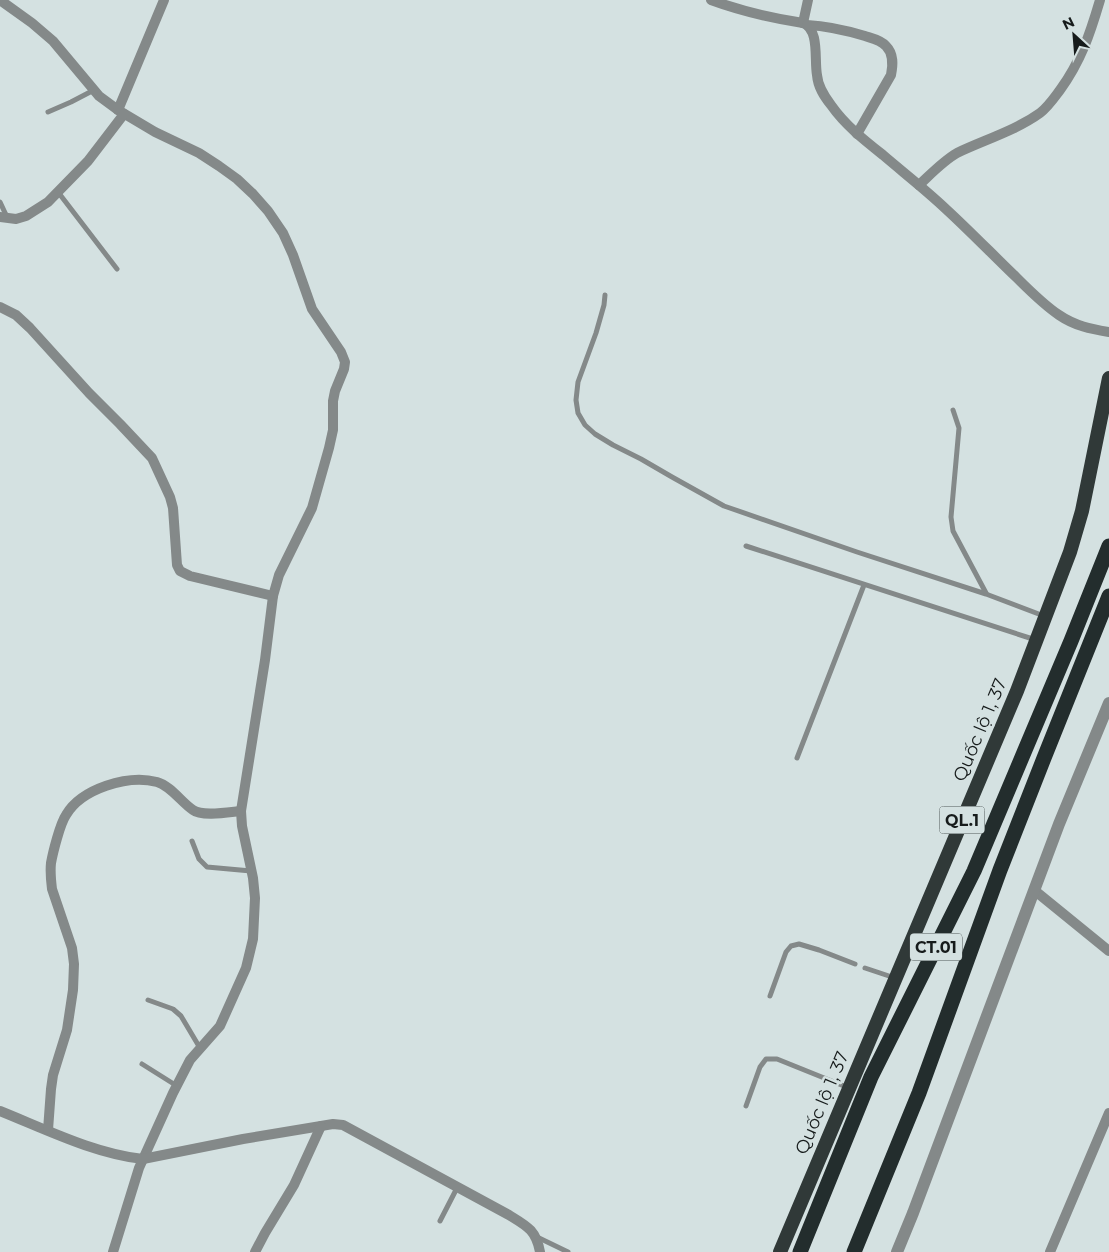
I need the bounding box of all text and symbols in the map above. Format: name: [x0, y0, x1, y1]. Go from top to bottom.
north arrow: [1049, 10, 1099, 60]
text: N: [1059, 13, 1077, 34]
street label: Quốc lộ 1, 37: [948, 675, 1012, 785]
road number: QL.1: [940, 806, 984, 834]
road number: CT.01: [910, 934, 962, 960]
street label: Quốc lộ 1, 37: [790, 1048, 854, 1158]

